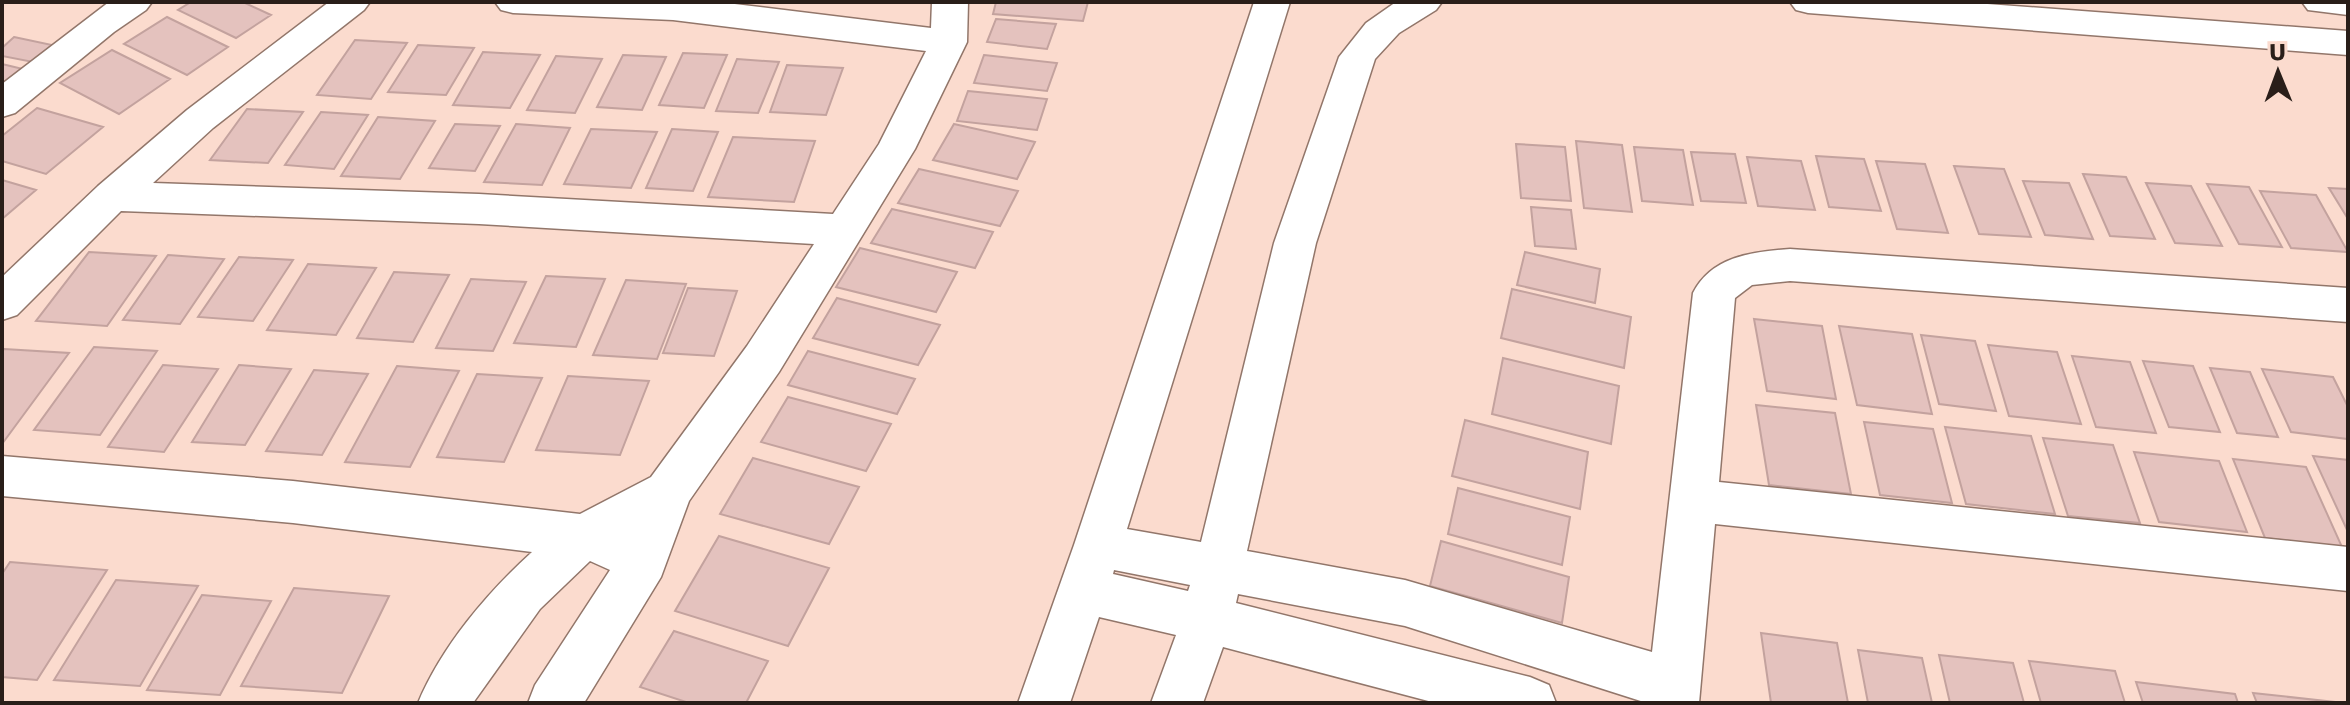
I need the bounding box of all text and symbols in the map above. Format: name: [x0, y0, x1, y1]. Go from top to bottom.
north arrow: [2238, 32, 2318, 112]
text: U: [2269, 40, 2287, 65]

